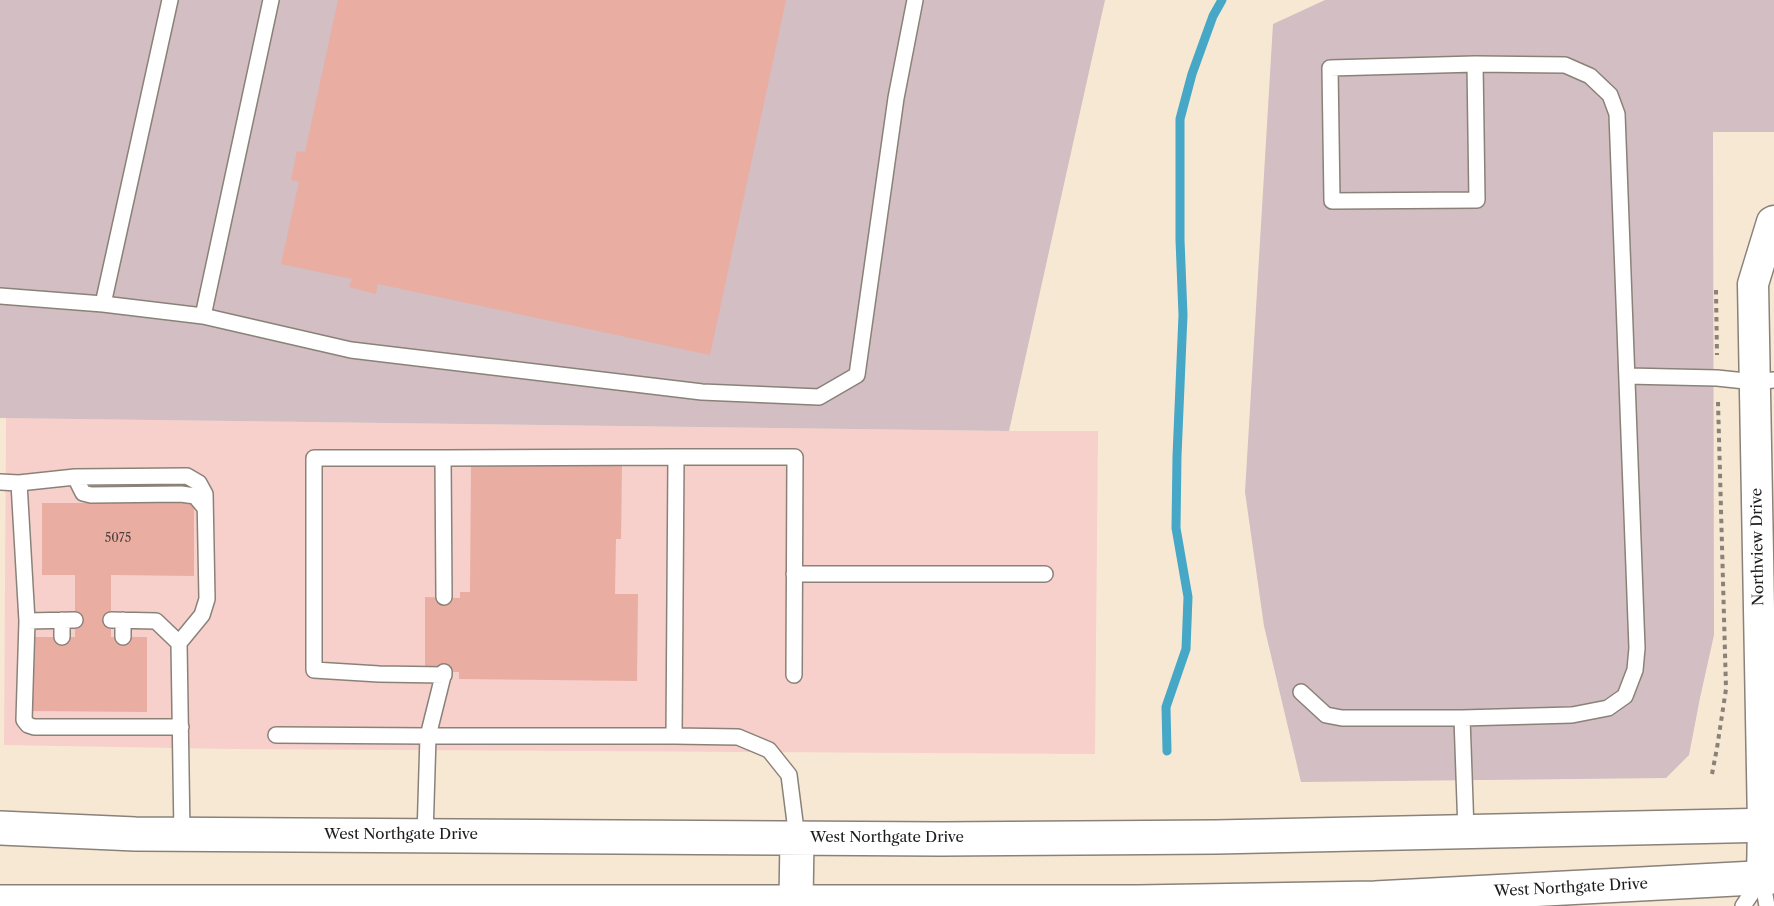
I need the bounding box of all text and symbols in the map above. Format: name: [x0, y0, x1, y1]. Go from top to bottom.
street label: Northview Drive: [1748, 488, 1768, 606]
house number: 5075: [105, 532, 131, 546]
street label: West Northgate Drive: [324, 826, 478, 844]
street label: West Northgate Drive: [810, 829, 964, 847]
street label: West Northgate Drive: [1494, 875, 1648, 901]

